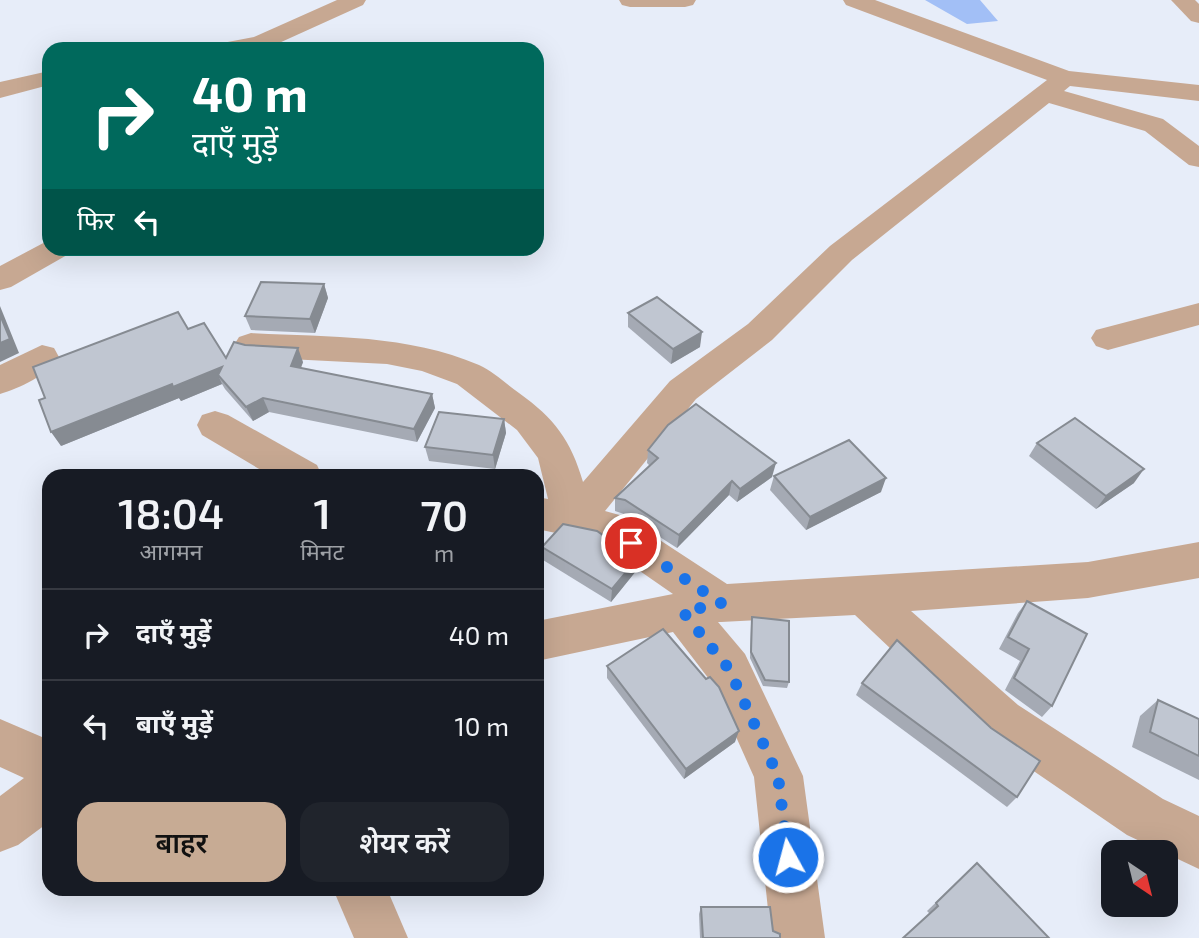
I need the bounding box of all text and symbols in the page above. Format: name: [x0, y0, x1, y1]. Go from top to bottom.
text: 40 m: [192, 63, 308, 122]
icon: right: [77, 70, 168, 161]
text: दाएँ मुड़ें: [192, 123, 278, 161]
icon: left: [128, 203, 166, 241]
text: फिर: [77, 204, 114, 235]
text: 18:04: [118, 487, 224, 537]
text: 1: [313, 487, 331, 537]
text: 70: [420, 489, 468, 539]
pin: [601, 513, 661, 573]
icon: arrive: [612, 524, 650, 562]
text: आगमन: [140, 537, 203, 565]
text: मिनट: [300, 537, 344, 565]
text: m: [434, 539, 454, 567]
icon: right: [77, 616, 115, 654]
text: दाएँ मुड़ें: [136, 616, 211, 647]
text: 40 m: [449, 619, 509, 650]
icon: left: [77, 707, 115, 745]
text: बाएँ मुड़ें: [136, 707, 213, 738]
text: 10 m: [454, 710, 509, 741]
button: बाहर: [77, 802, 286, 882]
button: शेयर करें: [300, 802, 509, 882]
position arrow: [751, 820, 825, 894]
north arrow: [1101, 840, 1178, 917]
map controls: [1101, 840, 1178, 917]

